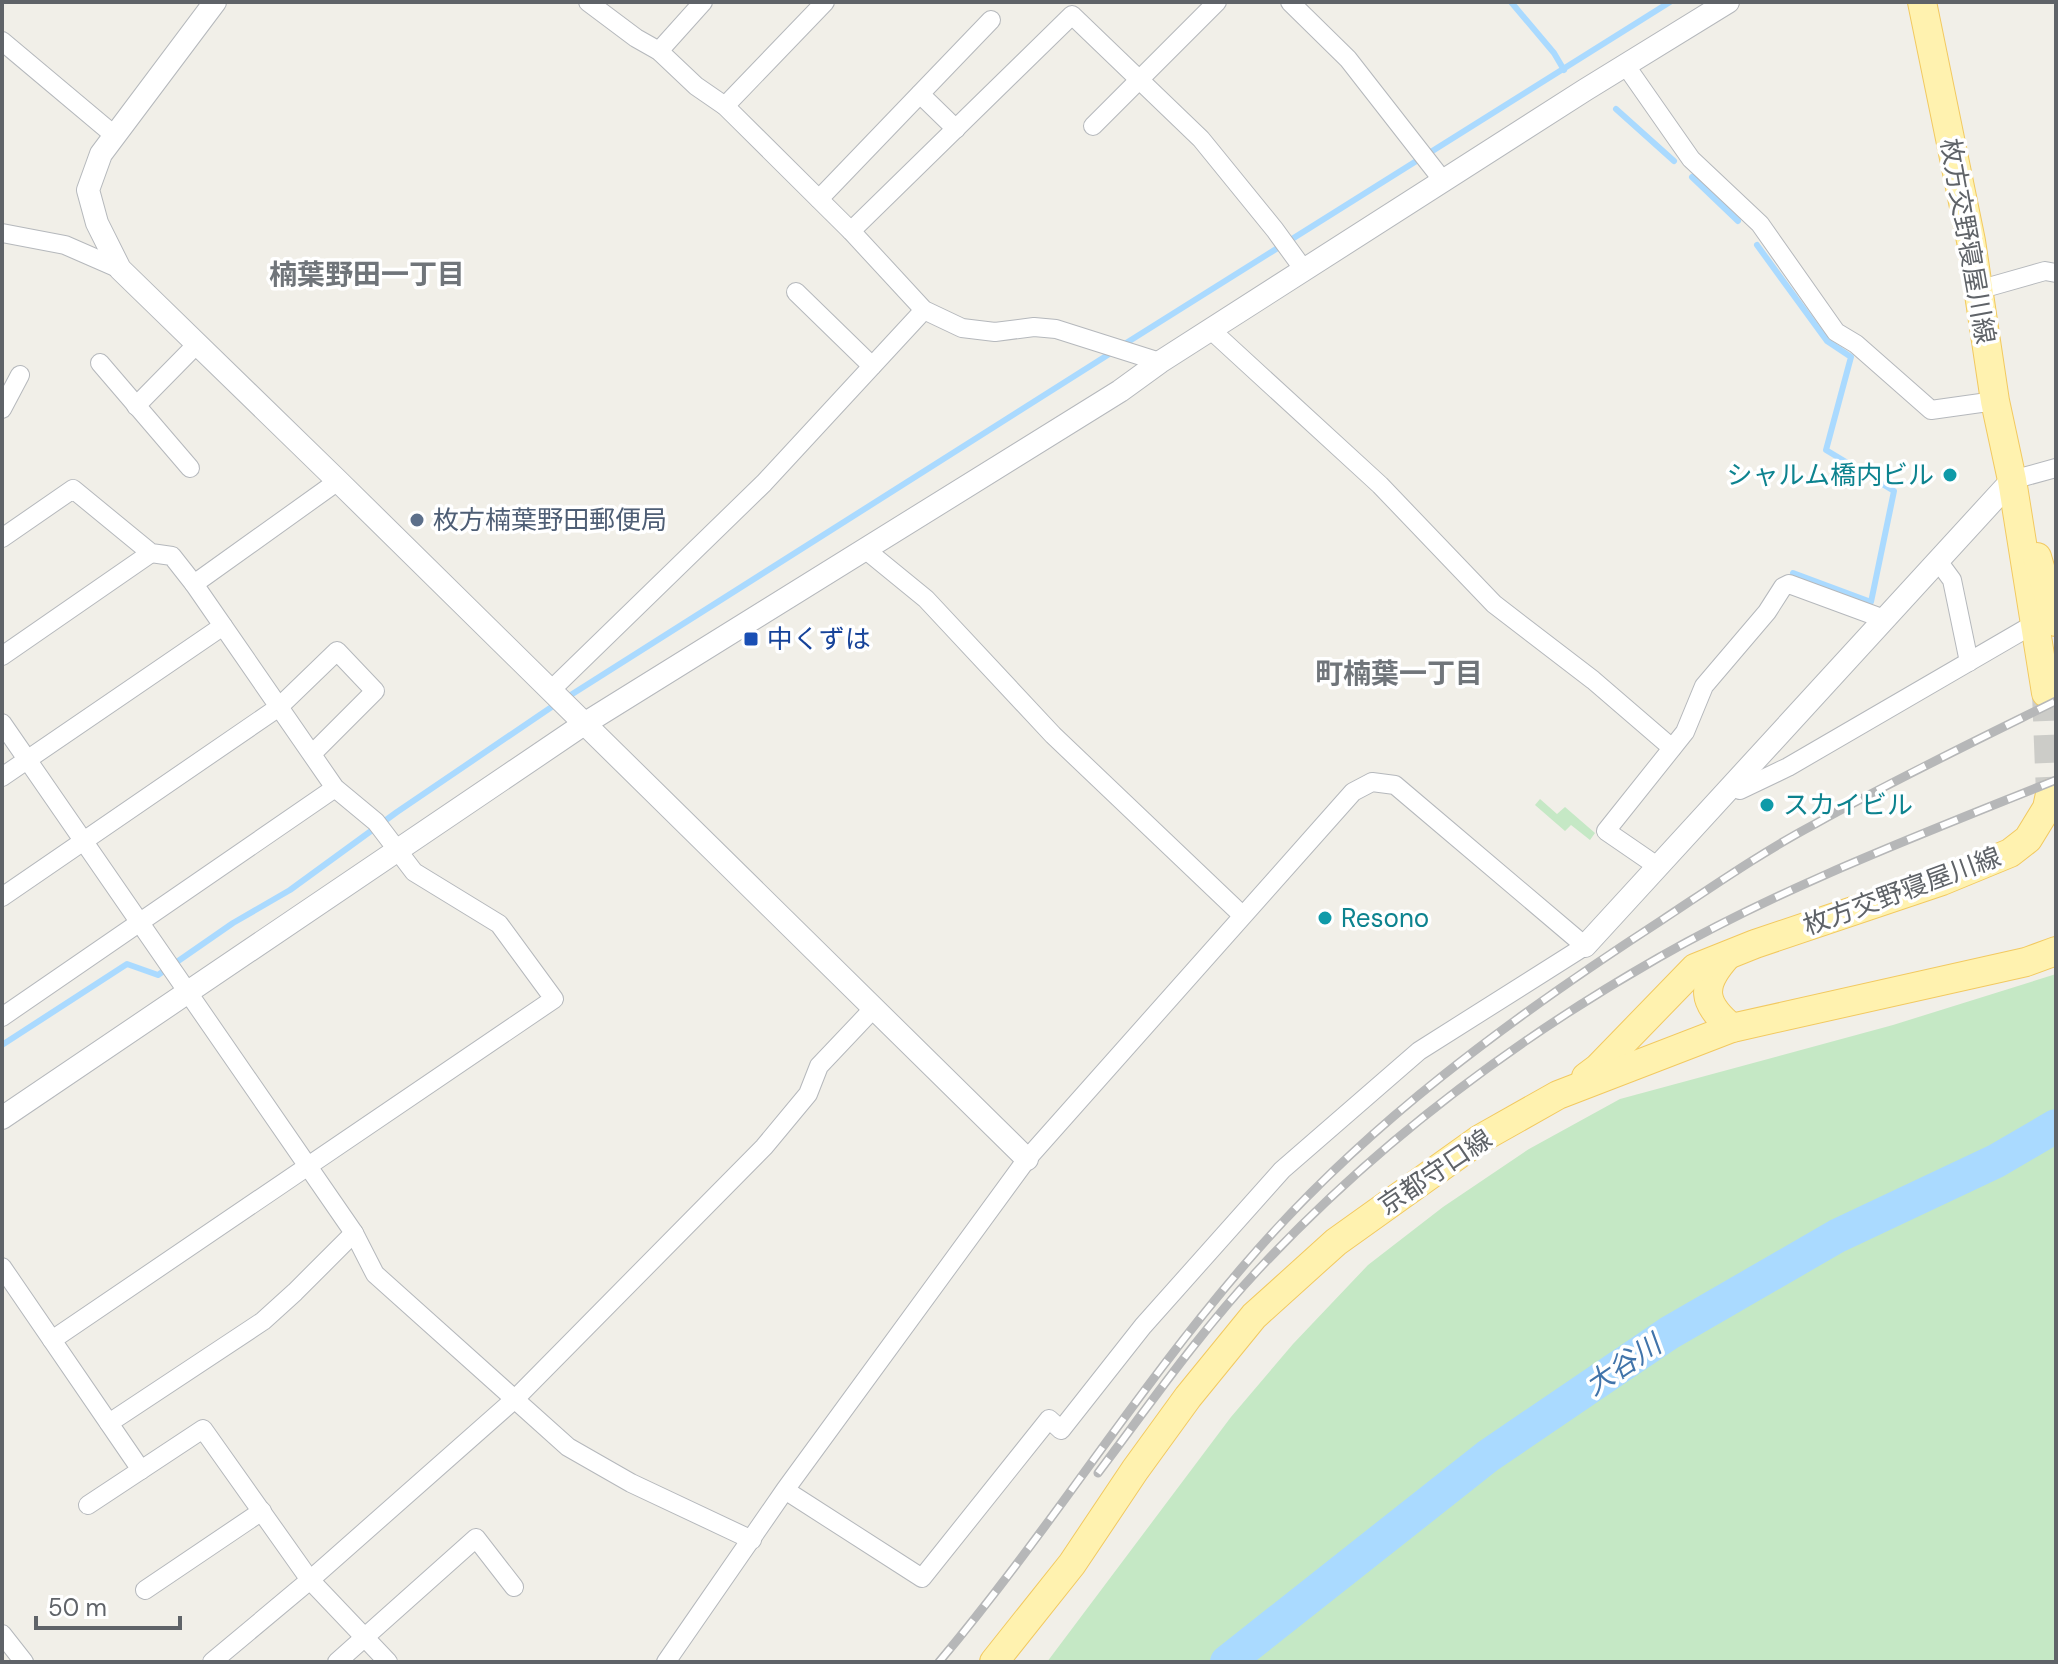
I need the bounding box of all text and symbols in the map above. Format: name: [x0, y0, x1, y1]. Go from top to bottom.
street label: 枚方交野寝屋川線: [1933, 136, 2003, 346]
district label: 楠葉野田一丁目: [269, 256, 465, 293]
place label: シャルム橋内ビル: [1727, 458, 1934, 492]
marker: シャルム橋内ビル: [1941, 466, 1959, 484]
place label: 枚方楠葉野田郵便局: [433, 503, 667, 537]
marker: 枚方楠葉野田郵便局: [408, 511, 426, 529]
place label: 中くずは: [767, 622, 871, 656]
marker: 中くずは: [742, 630, 760, 648]
district label: 町楠葉一丁目: [1315, 655, 1483, 692]
place label: スカイビル: [1783, 788, 1913, 822]
marker: スカイビル: [1758, 796, 1776, 814]
street label: 枚方交野寝屋川線: [1798, 839, 2006, 943]
place label: Resono: [1341, 901, 1429, 935]
marker: Resono: [1316, 909, 1334, 927]
street label: 京都守口線: [1372, 1122, 1498, 1222]
water label: 大谷川: [1578, 1325, 1671, 1404]
scale bar: [36, 1580, 180, 1630]
text: 50 m: [48, 1592, 107, 1623]

